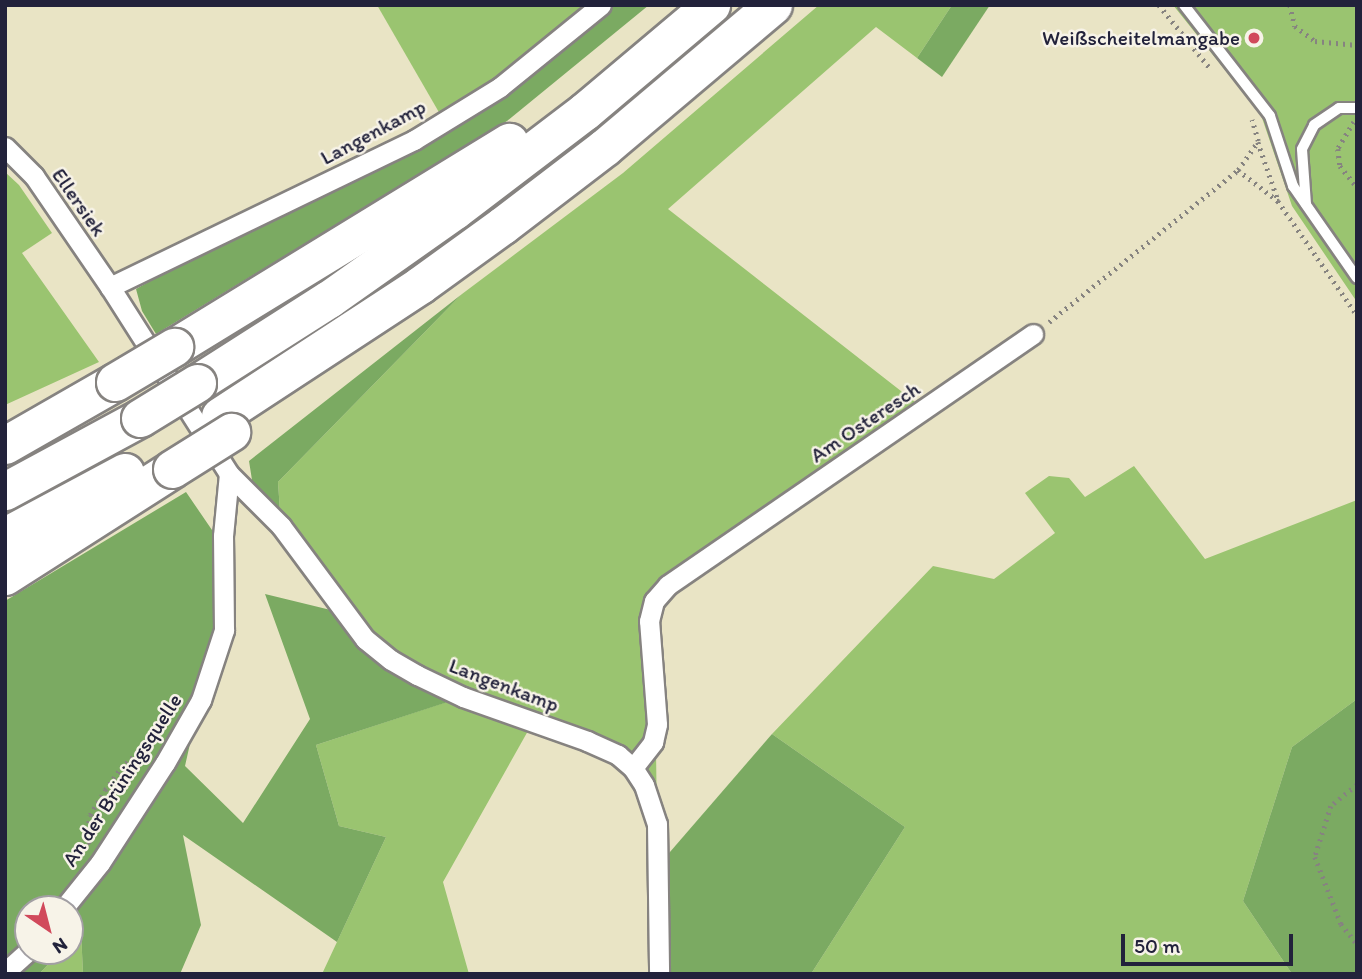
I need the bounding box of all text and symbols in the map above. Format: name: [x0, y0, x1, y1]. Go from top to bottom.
place label: Weißscheitelmangabe: [1042, 25, 1240, 51]
marker: Weißscheitelmangabe: [1246, 30, 1262, 46]
street label: Langenkamp: [316, 94, 430, 170]
street label: Ellersiek: [46, 163, 112, 241]
street label: Am Osteresch: [805, 376, 925, 468]
street label: Langenkamp: [445, 652, 563, 718]
street label: An der Brüningsquelle: [57, 689, 187, 871]
north arrow: [14, 895, 84, 965]
scale bar: [1124, 920, 1296, 964]
text: N: [48, 933, 72, 959]
text: 50 m: [1134, 933, 1180, 958]

